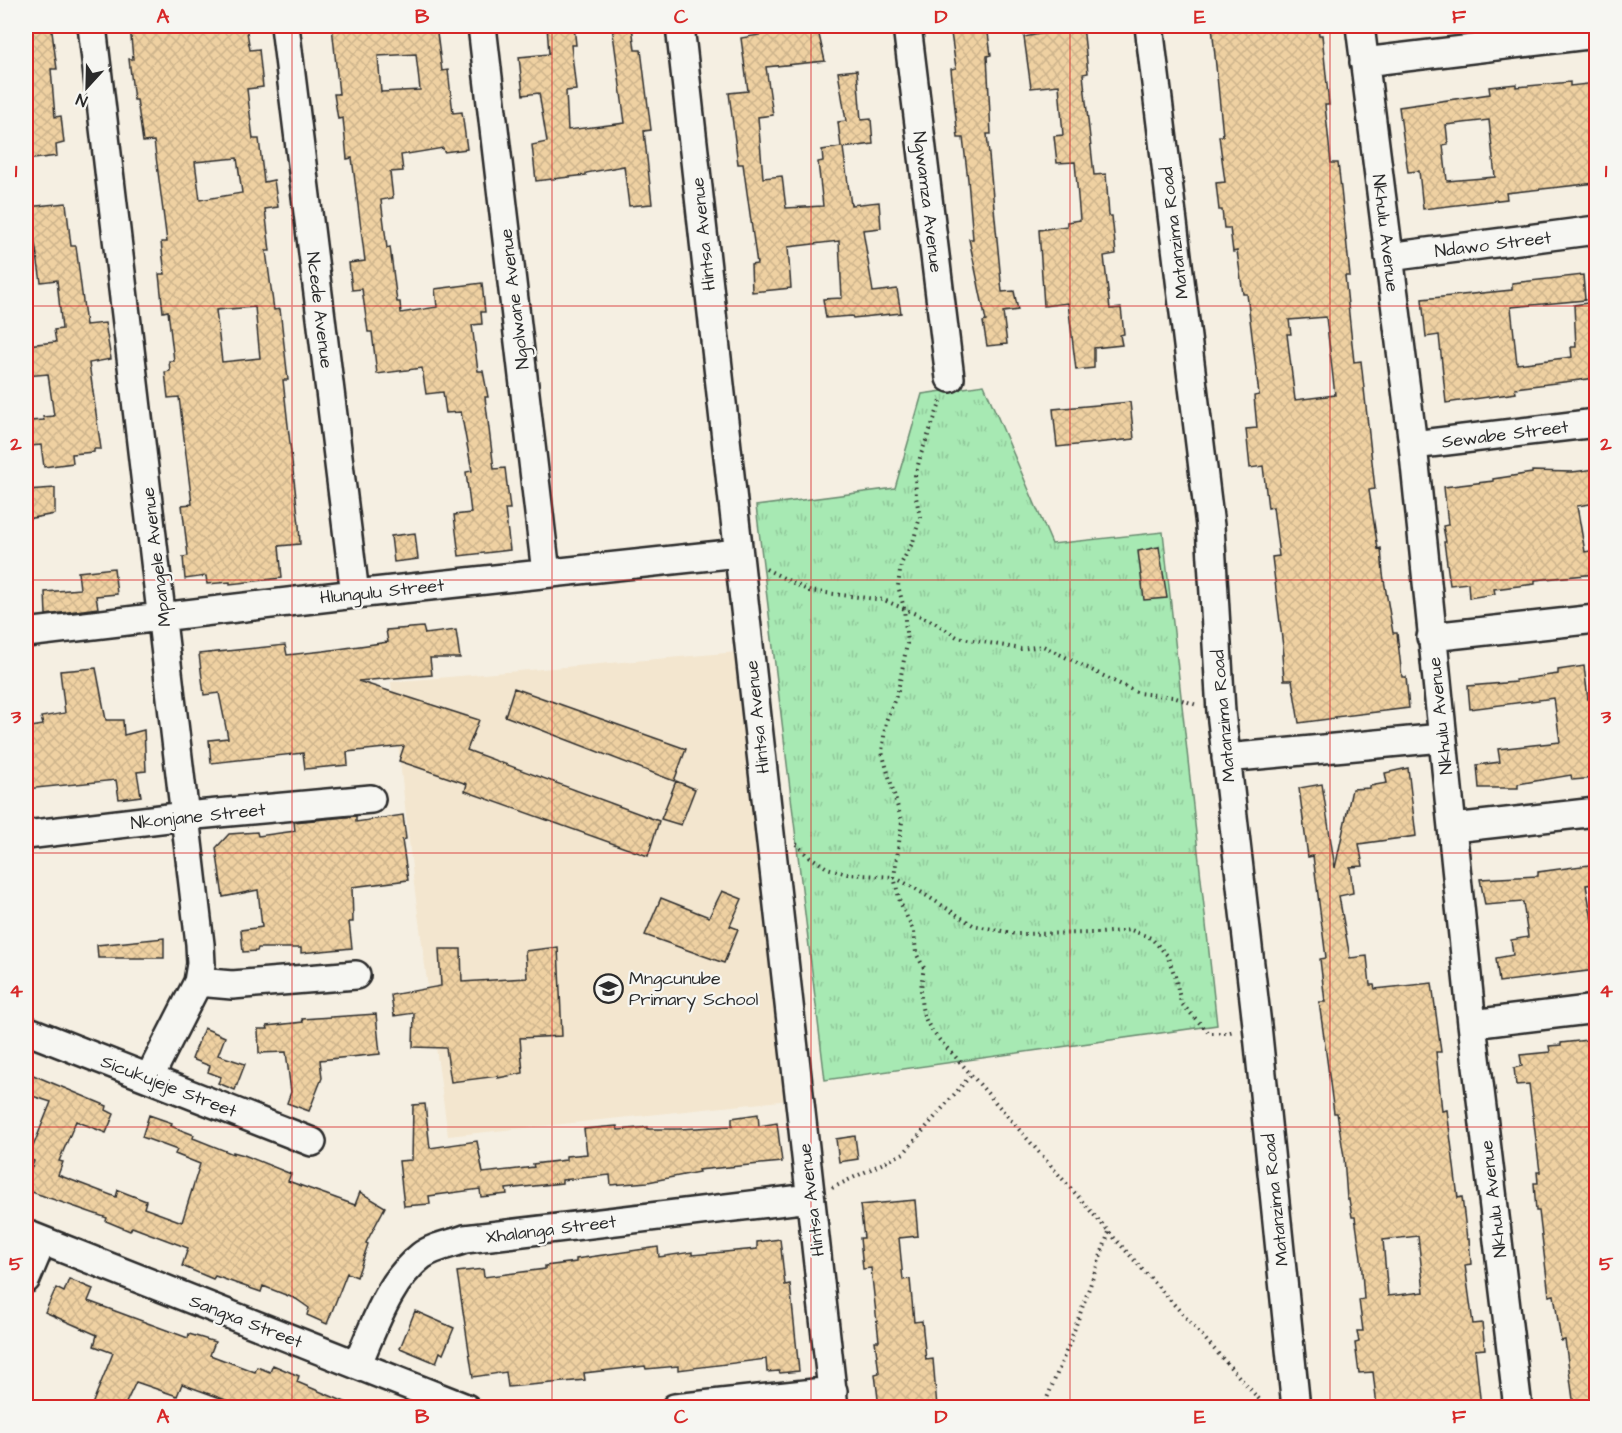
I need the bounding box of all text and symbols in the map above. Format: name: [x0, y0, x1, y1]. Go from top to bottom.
text: A: [157, 3, 170, 31]
text: B: [415, 3, 430, 31]
text: C: [674, 3, 689, 31]
text: D: [935, 3, 948, 31]
text: E: [1194, 3, 1206, 31]
text: F: [1452, 3, 1467, 31]
north arrow: [57, 57, 117, 117]
text: N: [73, 88, 91, 112]
street label: Ngwamza Avenue: [905, 130, 949, 274]
text: 1: [15, 157, 18, 185]
text: 1: [1605, 157, 1608, 185]
street label: Matanzima Road: [1154, 165, 1195, 300]
street label: Nkhulu Avenue: [1366, 173, 1405, 293]
street label: Hintsa Avenue: [685, 176, 722, 292]
street label: Ndawo Street: [1433, 225, 1553, 264]
street label: Ngolwane Avenue: [493, 227, 537, 371]
street label: Ncede Avenue: [300, 250, 339, 370]
street label: Sewabe Street: [1440, 414, 1571, 455]
text: 2: [9, 430, 22, 458]
text: 2: [1599, 430, 1612, 458]
street label: Mpangele Avenue: [136, 485, 178, 628]
street label: Hlungulu Street: [319, 572, 446, 611]
street label: Matanzima Road: [1205, 649, 1242, 783]
street label: Nkhulu Avenue: [1422, 656, 1459, 776]
street label: Hintsa Avenue: [739, 659, 776, 775]
text: 3: [10, 703, 22, 731]
text: 3: [1600, 703, 1612, 731]
street label: Nkonjane Street: [129, 797, 267, 836]
place label: Mngcunube Primary School: [629, 966, 758, 1013]
school or university icon: Mngcunube Primary School: [592, 972, 624, 1004]
text: 4: [9, 977, 23, 1005]
text: 4: [1599, 977, 1613, 1005]
street label: Sicukujeje Street: [97, 1049, 241, 1124]
street label: Matanzima Road: [1256, 1133, 1295, 1267]
street label: Nkhulu Avenue: [1474, 1139, 1513, 1259]
street label: Hintsa Avenue: [792, 1142, 831, 1258]
street label: Xhalanga Street: [485, 1209, 618, 1251]
text: 5: [9, 1250, 24, 1278]
text: 5: [1599, 1250, 1614, 1278]
street label: Sangxa Street: [185, 1288, 307, 1356]
text: A: [157, 1403, 170, 1431]
text: B: [415, 1403, 430, 1431]
text: C: [674, 1403, 689, 1431]
text: D: [935, 1403, 948, 1431]
text: E: [1194, 1403, 1206, 1431]
text: F: [1452, 1403, 1467, 1431]

